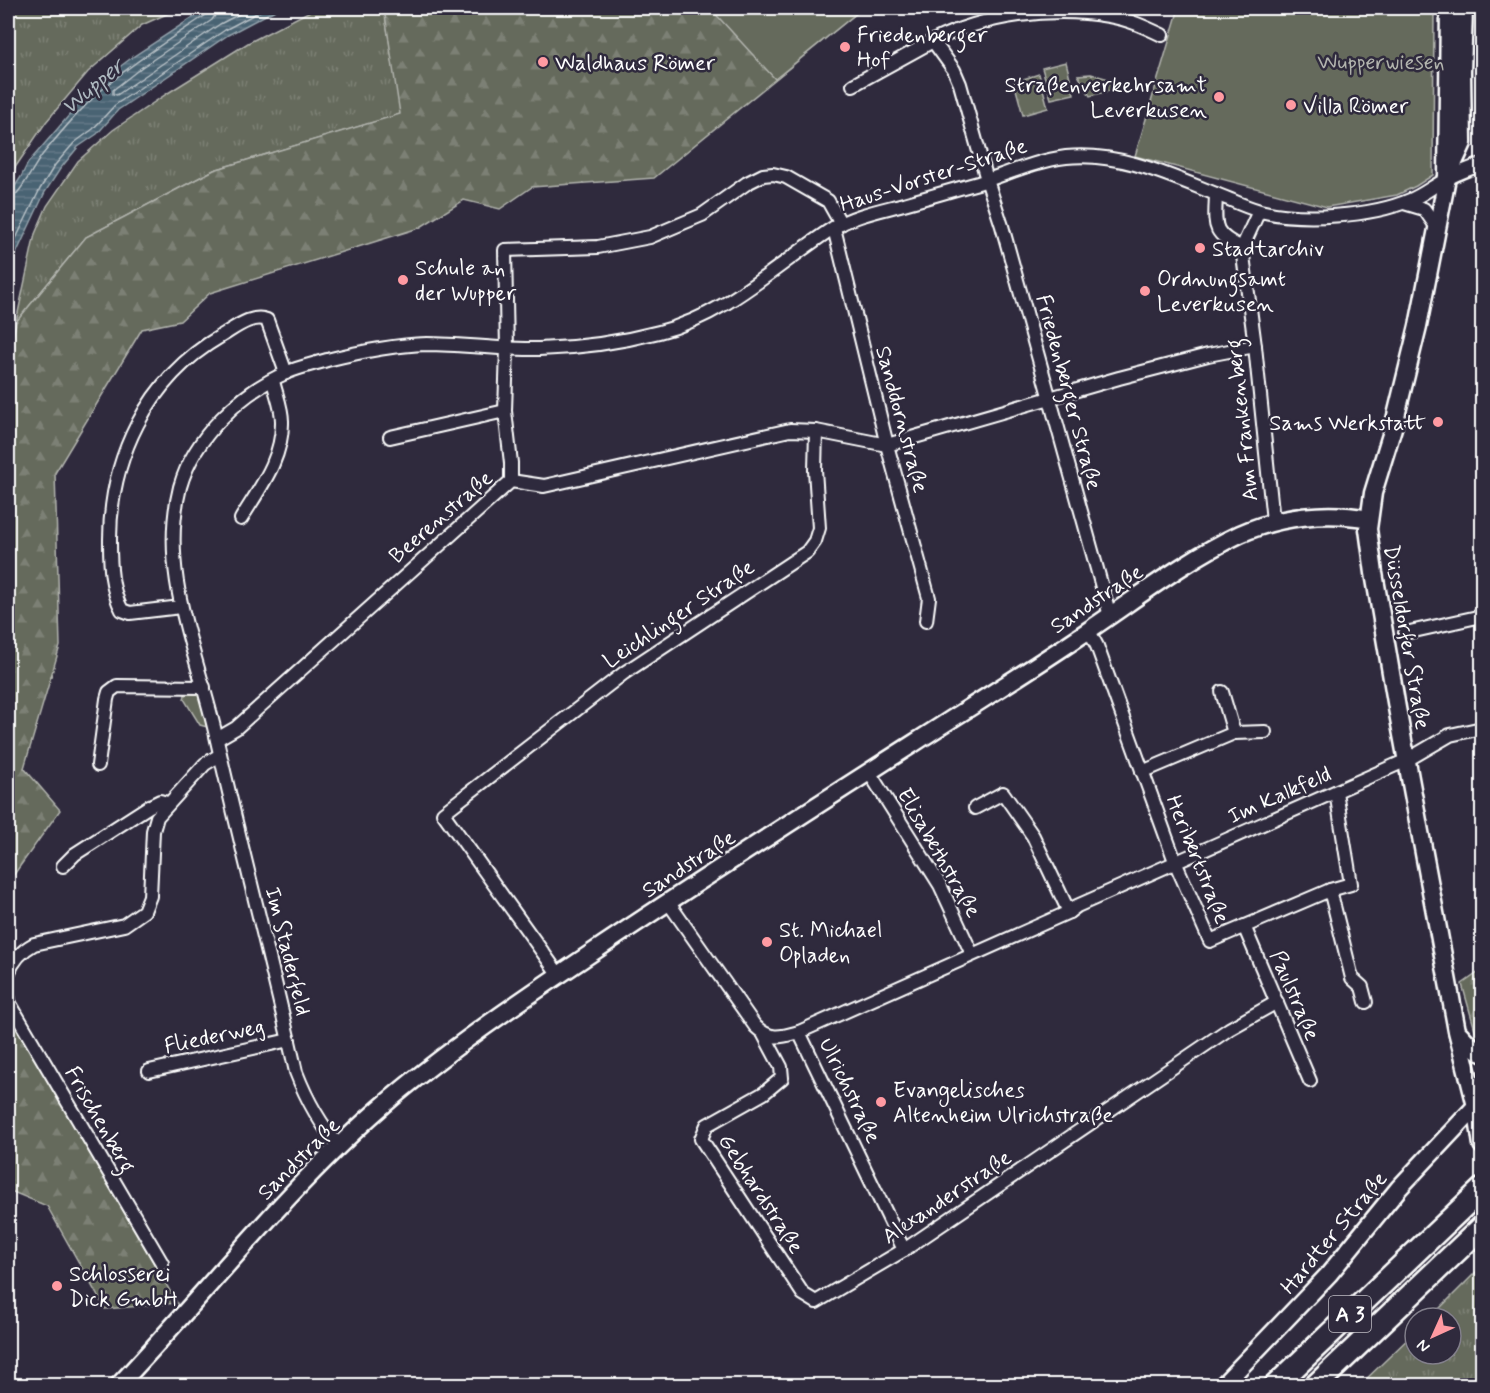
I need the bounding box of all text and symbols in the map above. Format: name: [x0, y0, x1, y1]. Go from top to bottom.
place label: Friedenberger Hof: [857, 22, 988, 75]
marker: Friedenberger Hof: [838, 40, 852, 54]
park label: Wupperwiesen: [1317, 49, 1445, 77]
water label: Wupper: [55, 50, 133, 123]
place label: Waldhaus Römer: [555, 50, 716, 78]
marker: Waldhaus Römer: [536, 55, 550, 69]
place label: Straßenverkehrsamt Leverkusen: [1005, 72, 1207, 125]
marker: Straßenverkehrsamt Leverkusen: [1212, 90, 1226, 104]
place label: Villa Römer: [1303, 93, 1409, 121]
marker: Villa Römer: [1284, 98, 1298, 112]
street label: Haus-Vorster-Straße: [836, 132, 1031, 219]
place label: Stadtarchiv: [1212, 236, 1324, 264]
marker: Stadtarchiv: [1193, 241, 1207, 255]
place label: Schule an der Wupper: [415, 255, 517, 308]
place label: Ordnungsamt Leverkusen: [1157, 266, 1286, 319]
marker: Schule an der Wupper: [396, 273, 410, 287]
marker: Ordnungsamt Leverkusen: [1138, 284, 1152, 298]
street label: Friedenberger Straße: [1026, 292, 1108, 494]
street label: Am Frankenberg: [1221, 337, 1268, 502]
street label: Sanddornstraße: [868, 343, 934, 496]
place label: Sams Werkstatt: [1269, 410, 1426, 438]
marker: Sams Werkstatt: [1431, 415, 1445, 429]
street label: Beerenstraße: [384, 465, 499, 570]
street label: Düsseldorfer Straße: [1376, 543, 1436, 732]
street label: Leichlinger Straße: [598, 554, 762, 678]
street label: Sandstraße: [1045, 558, 1149, 641]
street label: Im Kalkfeld: [1224, 761, 1336, 831]
street label: Elisabethstraße: [890, 783, 987, 923]
street label: Heribertstraße: [1159, 791, 1236, 928]
street label: Sandstraße: [637, 824, 741, 905]
street label: Im Staderfeld: [258, 884, 317, 1019]
place label: St. Michael Opladen: [779, 917, 882, 970]
marker: St. Michael Opladen: [760, 935, 774, 949]
street label: Paulstraße: [1263, 946, 1326, 1045]
street label: Fliederweg: [162, 1013, 267, 1062]
street label: Ulrichstraße: [812, 1033, 887, 1149]
street label: Frischenberg: [55, 1062, 141, 1180]
place label: Evangelisches Altenheim Ulrichstraße: [893, 1077, 1113, 1130]
marker: Evangelisches Altenheim Ulrichstraße: [874, 1095, 888, 1109]
street label: Sandstraße: [252, 1112, 347, 1207]
street label: Gebhardstraße: [711, 1129, 810, 1260]
street label: Alexanderstraße: [877, 1144, 1017, 1251]
street label: Hardter Straße: [1275, 1166, 1394, 1301]
place label: Schlosserei Dick GmbH: [69, 1261, 178, 1314]
marker: Schlosserei Dick GmbH: [50, 1279, 64, 1293]
road number: A 3: [1329, 1296, 1371, 1332]
north arrow: [1403, 1306, 1463, 1366]
text: N: [1412, 1334, 1435, 1357]

